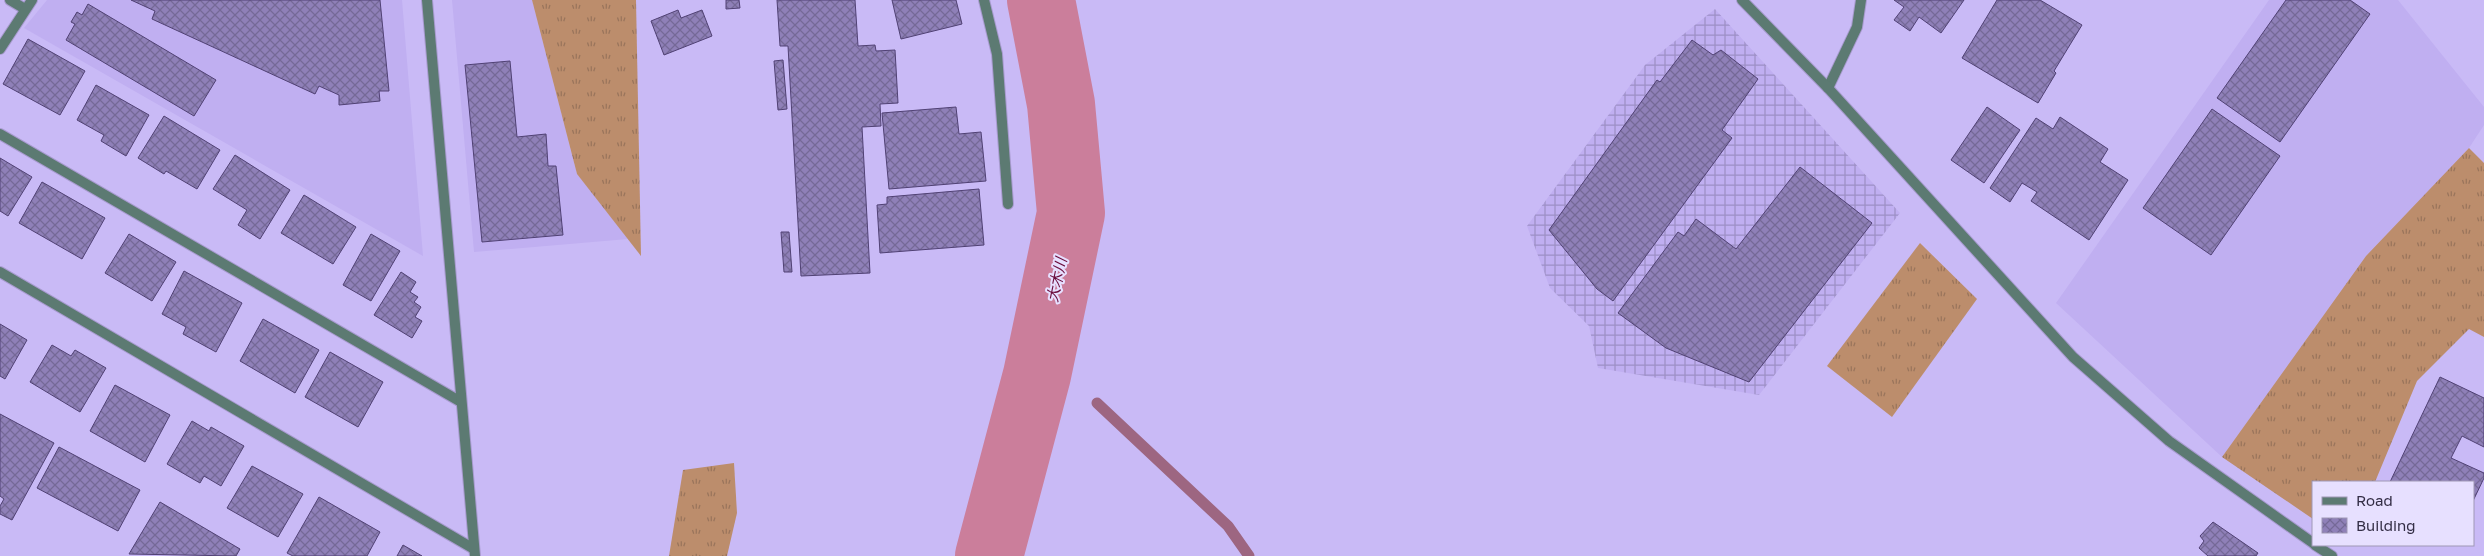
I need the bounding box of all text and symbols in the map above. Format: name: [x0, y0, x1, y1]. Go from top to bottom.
water label: 大木川: [1043, 254, 1070, 304]
legend: [2312, 481, 2474, 546]
text: Road: [2356, 491, 2393, 509]
text: Building: [2356, 516, 2416, 534]

